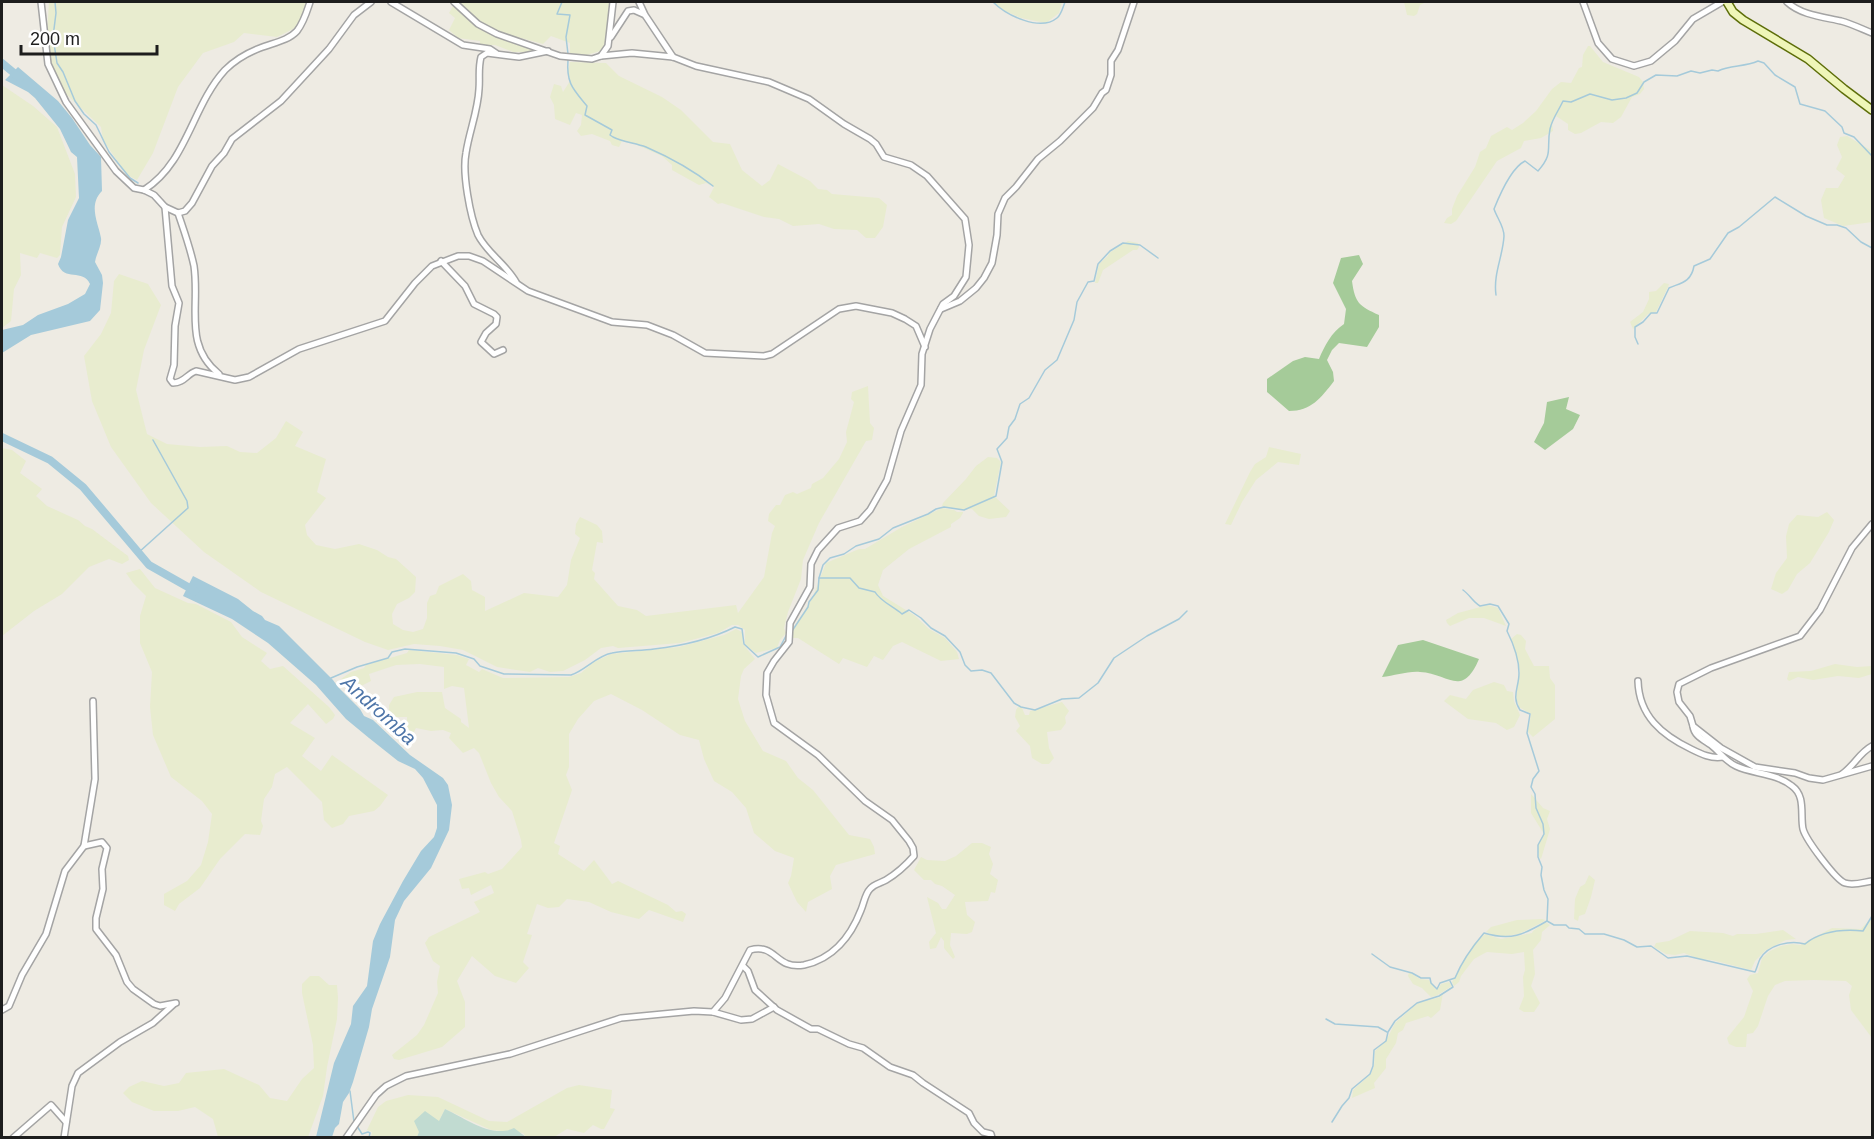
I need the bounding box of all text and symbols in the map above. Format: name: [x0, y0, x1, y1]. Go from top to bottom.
scale bar: [21, 18, 158, 56]
text: 200 m: [30, 29, 80, 49]
water label: Andromba: [337, 670, 421, 749]

